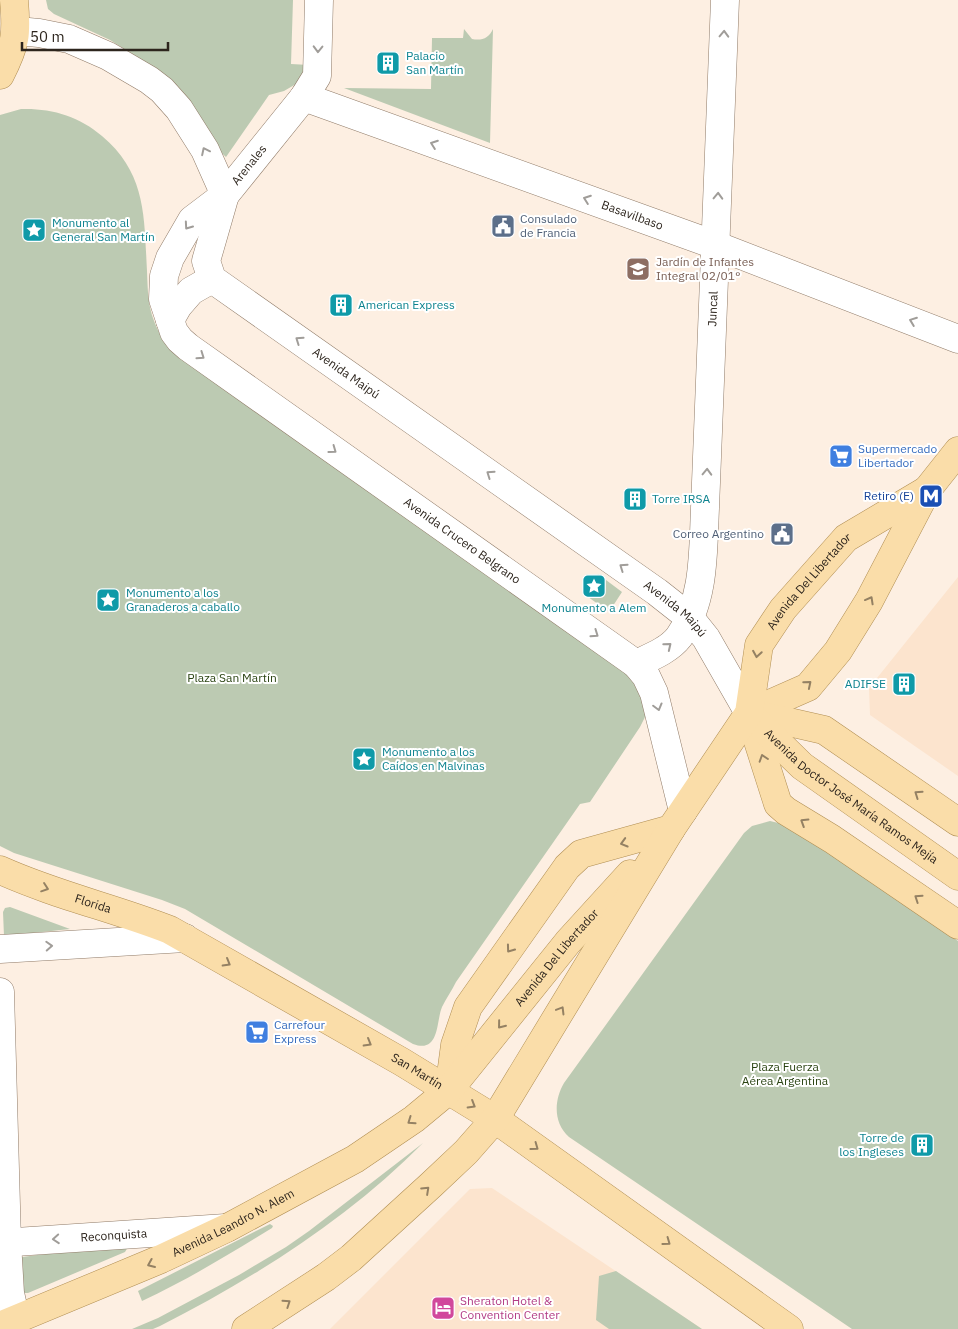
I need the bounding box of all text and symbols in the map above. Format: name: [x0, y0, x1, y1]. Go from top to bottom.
scale bar: [22, 20, 169, 52]
text: 50 m: [30, 27, 65, 46]
one-way arrow: [719, 29, 729, 37]
one-way arrow: [313, 45, 323, 53]
place label: Palacio San Martín: [406, 48, 464, 77]
building icon: Palacio San Martín: [375, 50, 401, 76]
one-way arrow: [431, 140, 439, 150]
street label: Arenales: [228, 141, 269, 188]
one-way arrow: [201, 147, 211, 156]
one-way arrow: [712, 192, 723, 200]
one-way arrow: [583, 195, 592, 205]
street label: Basavilbaso: [600, 197, 666, 233]
place label: Consulado de Francia: [520, 211, 577, 240]
public building icon: Consulado de Francia: [490, 213, 516, 239]
place label: Monumento al General San Martín: [52, 215, 155, 244]
place icon: Monumento al General San Martín: [21, 217, 47, 243]
one-way arrow: [185, 221, 194, 230]
place label: Jardín de Infantes Integral 02/01°: [656, 254, 754, 283]
school or university icon: Jardín de Infantes Integral 02/01°: [625, 256, 651, 282]
street label: Juncal: [704, 291, 721, 327]
building icon: American Express: [328, 292, 354, 318]
place label: American Express: [358, 297, 455, 312]
one-way arrow: [909, 317, 917, 327]
one-way arrow: [295, 337, 305, 346]
street label: Avenida Maipú: [310, 344, 383, 402]
one-way arrow: [195, 350, 204, 359]
place label: Supermercado Libertador: [858, 441, 938, 470]
supermarket icon: Supermercado Libertador: [828, 443, 854, 469]
one-way arrow: [327, 444, 337, 453]
one-way arrow: [701, 468, 712, 476]
one-way arrow: [486, 471, 495, 480]
metro station icon: Retiro (E): [918, 483, 944, 509]
building icon: Torre IRSA: [622, 486, 648, 512]
place label: Retiro (E): [864, 488, 914, 503]
place label: Torre IRSA: [652, 491, 710, 506]
street label: Avenida Crucero Belgrano: [401, 494, 524, 587]
public building icon: Correo Argentino: [769, 521, 795, 547]
place label: Correo Argentino: [673, 526, 764, 541]
street label: Avenida Del Libertador: [763, 529, 854, 632]
one-way arrow: [619, 564, 628, 573]
place icon: Monumento a Alem: [581, 573, 607, 599]
street label: Avenida Maipú: [641, 577, 710, 640]
place label: Monumento a los Granaderos a caballo: [126, 585, 240, 614]
place icon: Monumento a los Granaderos a caballo: [95, 587, 121, 613]
one-way arrow: [864, 596, 874, 605]
place label: Monumento a Alem: [542, 600, 646, 615]
one-way arrow: [589, 628, 599, 637]
one-way arrow: [662, 644, 671, 652]
one-way arrow: [753, 649, 763, 658]
park label: Plaza San Martín: [187, 670, 277, 685]
building icon: ADIFSE: [891, 671, 917, 697]
place label: ADIFSE: [845, 676, 886, 691]
one-way arrow: [802, 681, 811, 690]
one-way arrow: [652, 703, 663, 712]
street label: Avenida Doctor José María Ramos Mejía: [761, 725, 942, 867]
place label: Monumento a los Caídos en Malvinas: [382, 744, 485, 773]
place icon: Monumento a los Caídos en Malvinas: [351, 746, 377, 772]
one-way arrow: [759, 755, 769, 763]
one-way arrow: [914, 791, 924, 800]
one-way arrow: [801, 819, 810, 828]
one-way arrow: [620, 837, 628, 847]
one-way arrow: [41, 882, 49, 892]
street label: Florida: [73, 890, 114, 916]
one-way arrow: [914, 895, 923, 904]
street label: Avenida Del Libertador: [511, 905, 602, 1009]
one-way arrow: [45, 941, 53, 952]
one-way arrow: [508, 943, 516, 952]
one-way arrow: [222, 956, 231, 966]
one-way arrow: [555, 1007, 564, 1016]
place label: Carrefour Express: [274, 1017, 326, 1046]
supermarket icon: Carrefour Express: [244, 1019, 270, 1045]
one-way arrow: [499, 1019, 507, 1028]
one-way arrow: [363, 1037, 372, 1047]
street label: San Martín: [389, 1050, 446, 1092]
park label: Plaza Fuerza Aérea Argentina: [742, 1059, 829, 1088]
one-way arrow: [467, 1098, 476, 1108]
one-way arrow: [407, 1115, 417, 1124]
place label: Torre de los Ingleses: [839, 1130, 904, 1159]
building icon: Torre de los Ingleses: [909, 1132, 935, 1158]
one-way arrow: [529, 1141, 539, 1150]
street label: Avenida Leandro N. Alem: [169, 1185, 297, 1260]
one-way arrow: [421, 1187, 430, 1196]
street label: Reconquista: [80, 1225, 148, 1245]
one-way arrow: [52, 1233, 60, 1244]
one-way arrow: [661, 1236, 671, 1245]
one-way arrow: [147, 1257, 156, 1268]
place label: Sheraton Hotel & Convention Center: [460, 1293, 560, 1322]
hotel icon: Sheraton Hotel & Convention Center: [430, 1295, 456, 1321]
one-way arrow: [281, 1300, 290, 1309]

